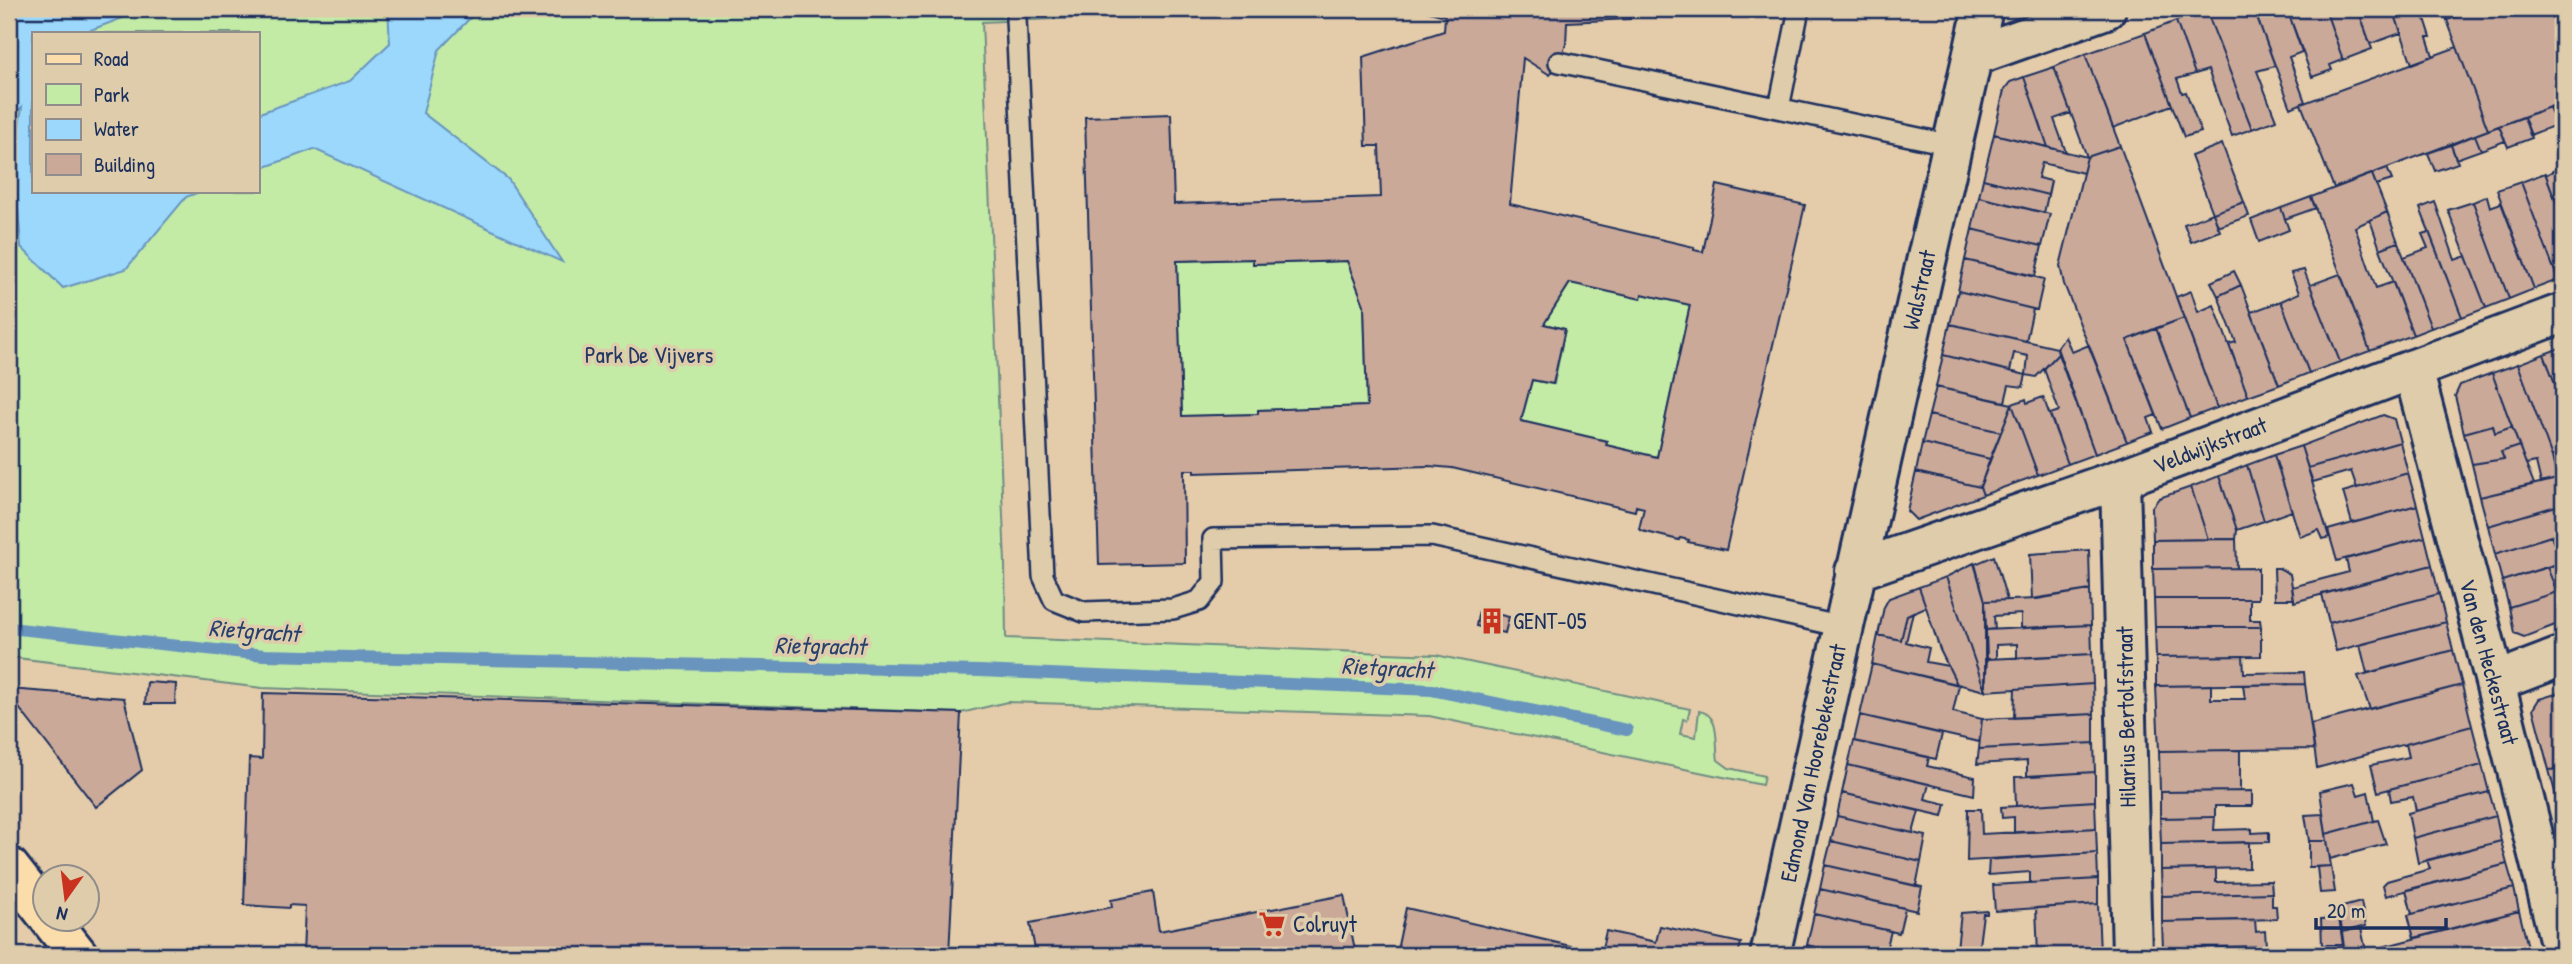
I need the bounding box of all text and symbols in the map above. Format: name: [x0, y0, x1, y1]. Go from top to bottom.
legend: [32, 32, 259, 192]
text: Road: [94, 44, 128, 73]
text: Park: [94, 80, 129, 109]
text: Water: [94, 114, 139, 143]
text: Building: [94, 150, 155, 179]
street label: Walstraat: [1894, 246, 1943, 333]
park label: Park De Vijvers: [585, 339, 713, 370]
street label: Veldwijkstraat: [2148, 408, 2272, 480]
street label: Van den Heckestraat: [2452, 575, 2527, 749]
place label: GENT-05: [1513, 605, 1587, 636]
building icon: GENT-05: [1477, 606, 1507, 636]
water label: Rietgracht: [207, 611, 304, 650]
street label: Hilarius Bertolfstraat: [2108, 625, 2143, 808]
water label: Rietgracht: [774, 628, 870, 663]
street label: Edmond Van Hoorebekestraat: [1772, 640, 1853, 885]
water label: Rietgracht: [1341, 649, 1437, 687]
north arrow: [32, 862, 102, 932]
scale bar: [2316, 887, 2446, 931]
text: 20 m: [2327, 896, 2365, 925]
text: N: [54, 901, 70, 928]
place label: Colruyt: [1293, 908, 1358, 939]
supermarket icon: Colruyt: [1257, 909, 1287, 939]

